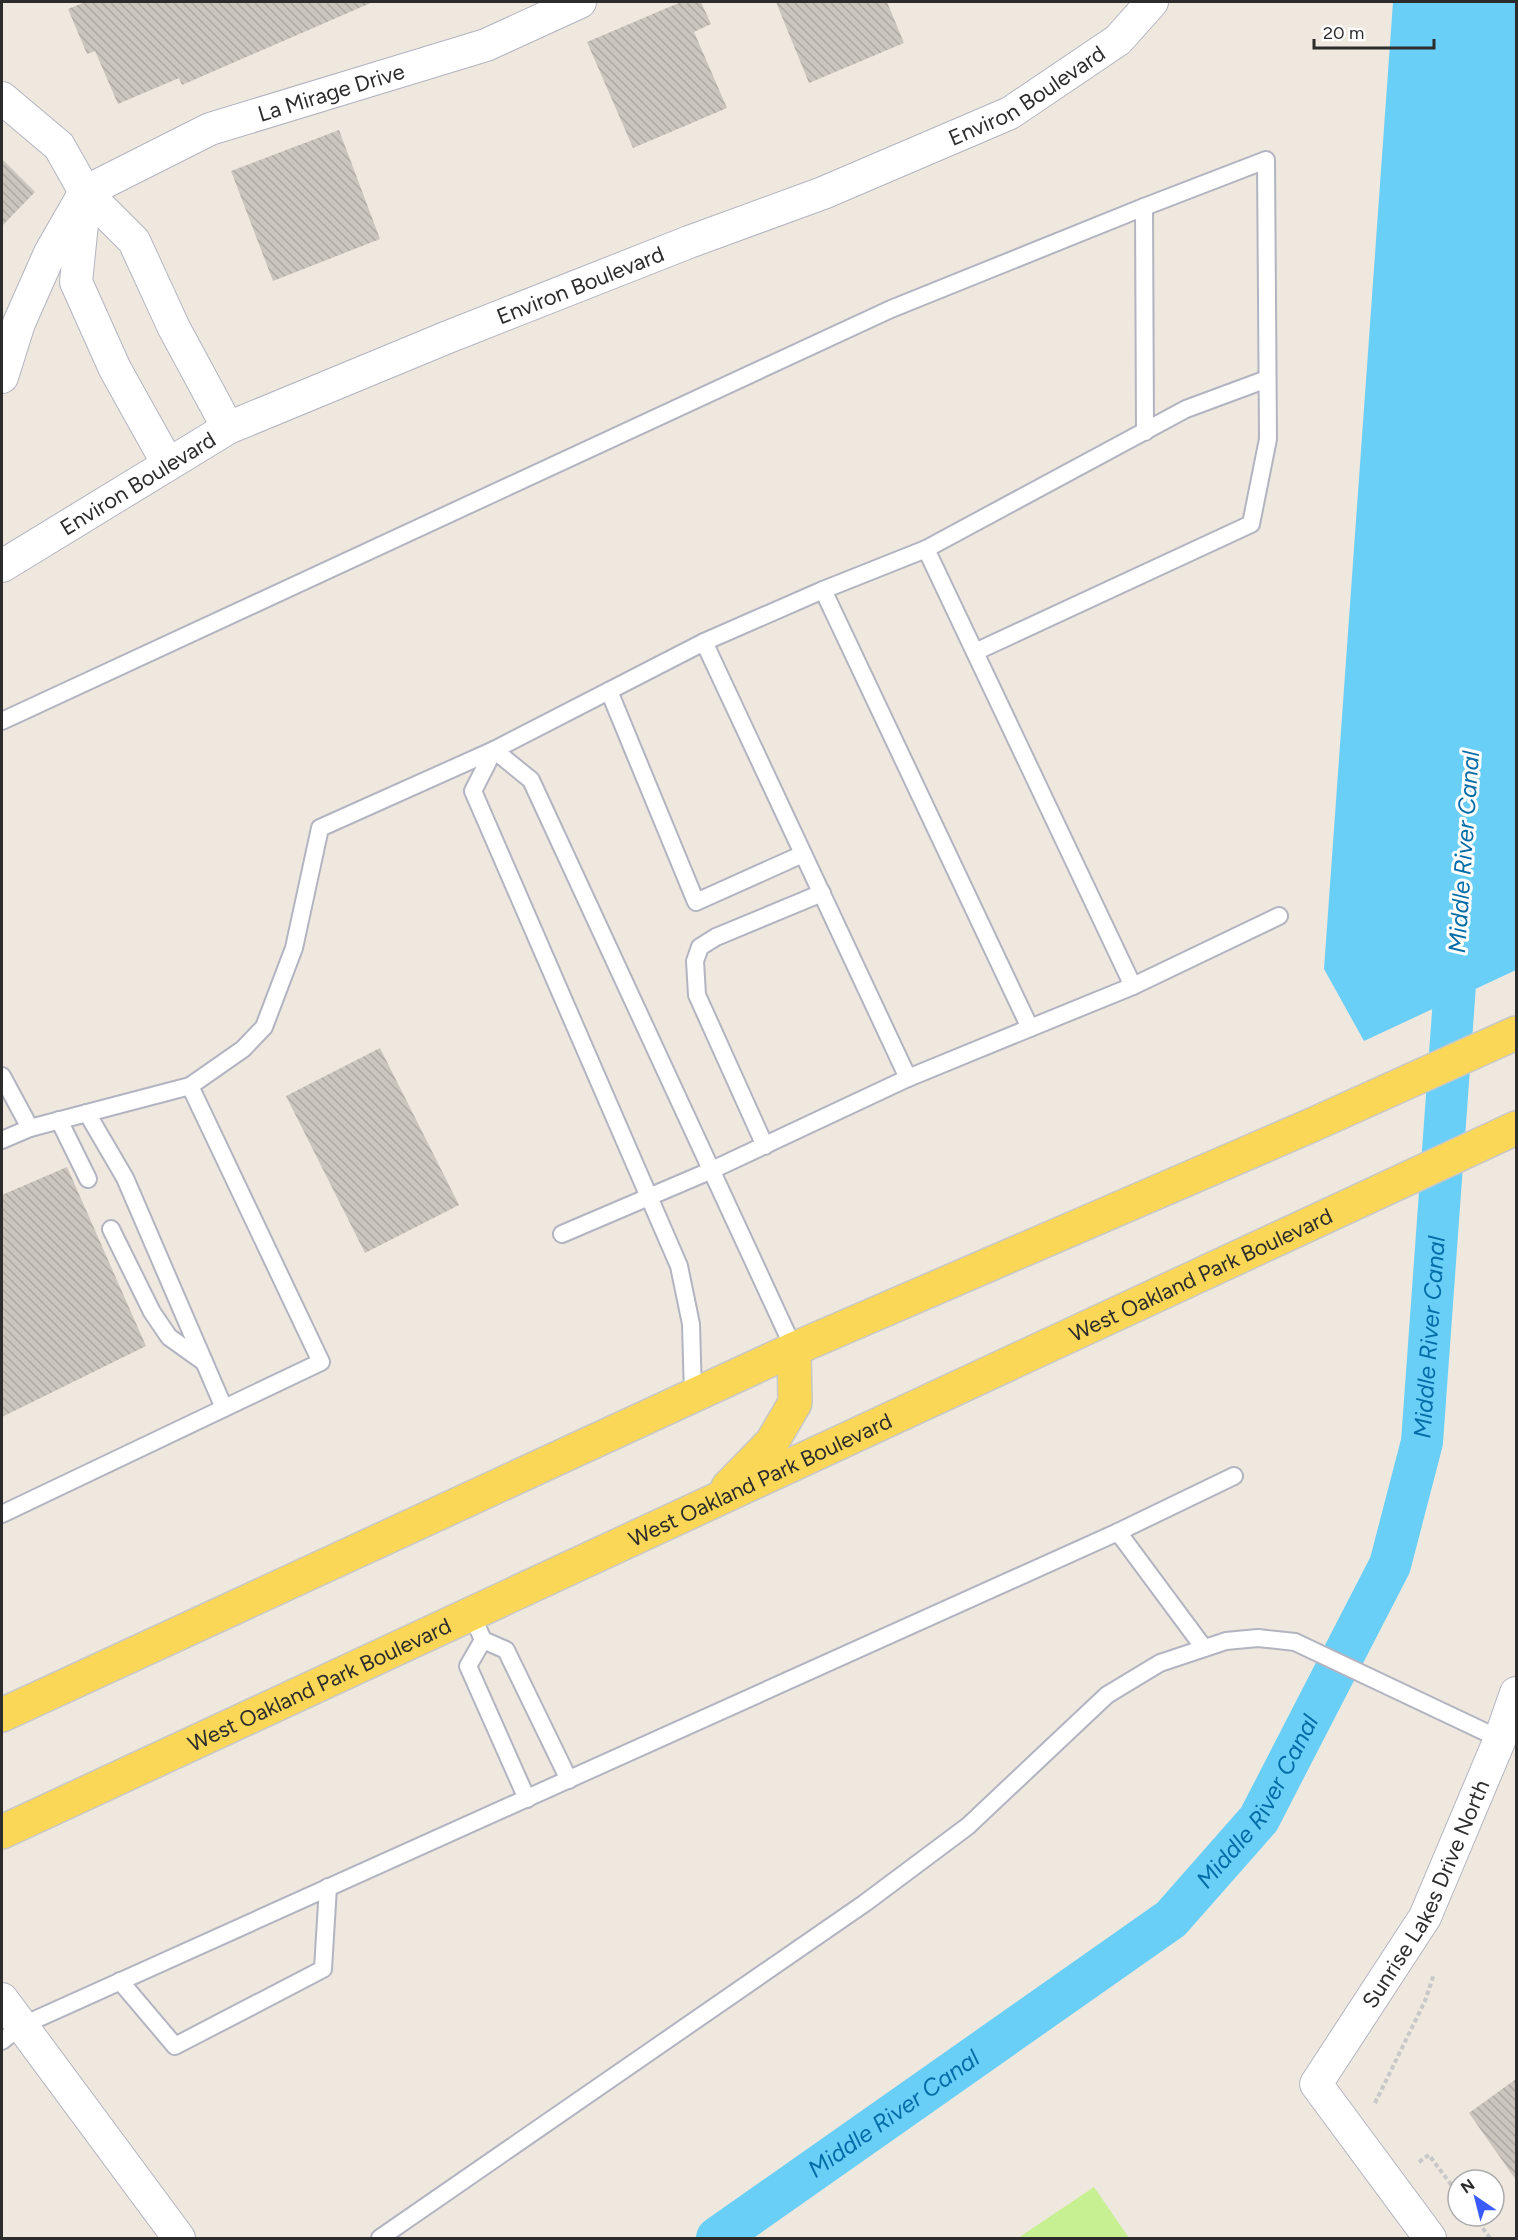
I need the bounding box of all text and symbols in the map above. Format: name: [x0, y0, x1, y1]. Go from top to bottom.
scale bar: [1314, 12, 1434, 50]
text: 20 m: [1323, 22, 1364, 44]
street label: Environ Boulevard: [944, 40, 1110, 152]
street label: La Mirage Drive: [255, 58, 408, 128]
street label: Environ Boulevard: [493, 240, 668, 330]
street label: Environ Boulevard: [55, 426, 221, 541]
water label: Middle River Canal: [1442, 749, 1485, 954]
street label: West Oakland Park Boulevard: [1065, 1202, 1337, 1348]
water label: Middle River Canal: [1407, 1234, 1451, 1439]
street label: West Oakland Park Boulevard: [624, 1407, 896, 1553]
street label: West Oakland Park Boulevard: [184, 1612, 455, 1758]
water label: Middle River Canal: [1190, 1709, 1325, 1894]
street label: Sunrise Lakes Drive North: [1356, 1776, 1495, 2013]
water label: Middle River Canal: [802, 2043, 985, 2184]
north arrow: [1446, 2168, 1506, 2228]
text: N: [1457, 2175, 1478, 2197]

